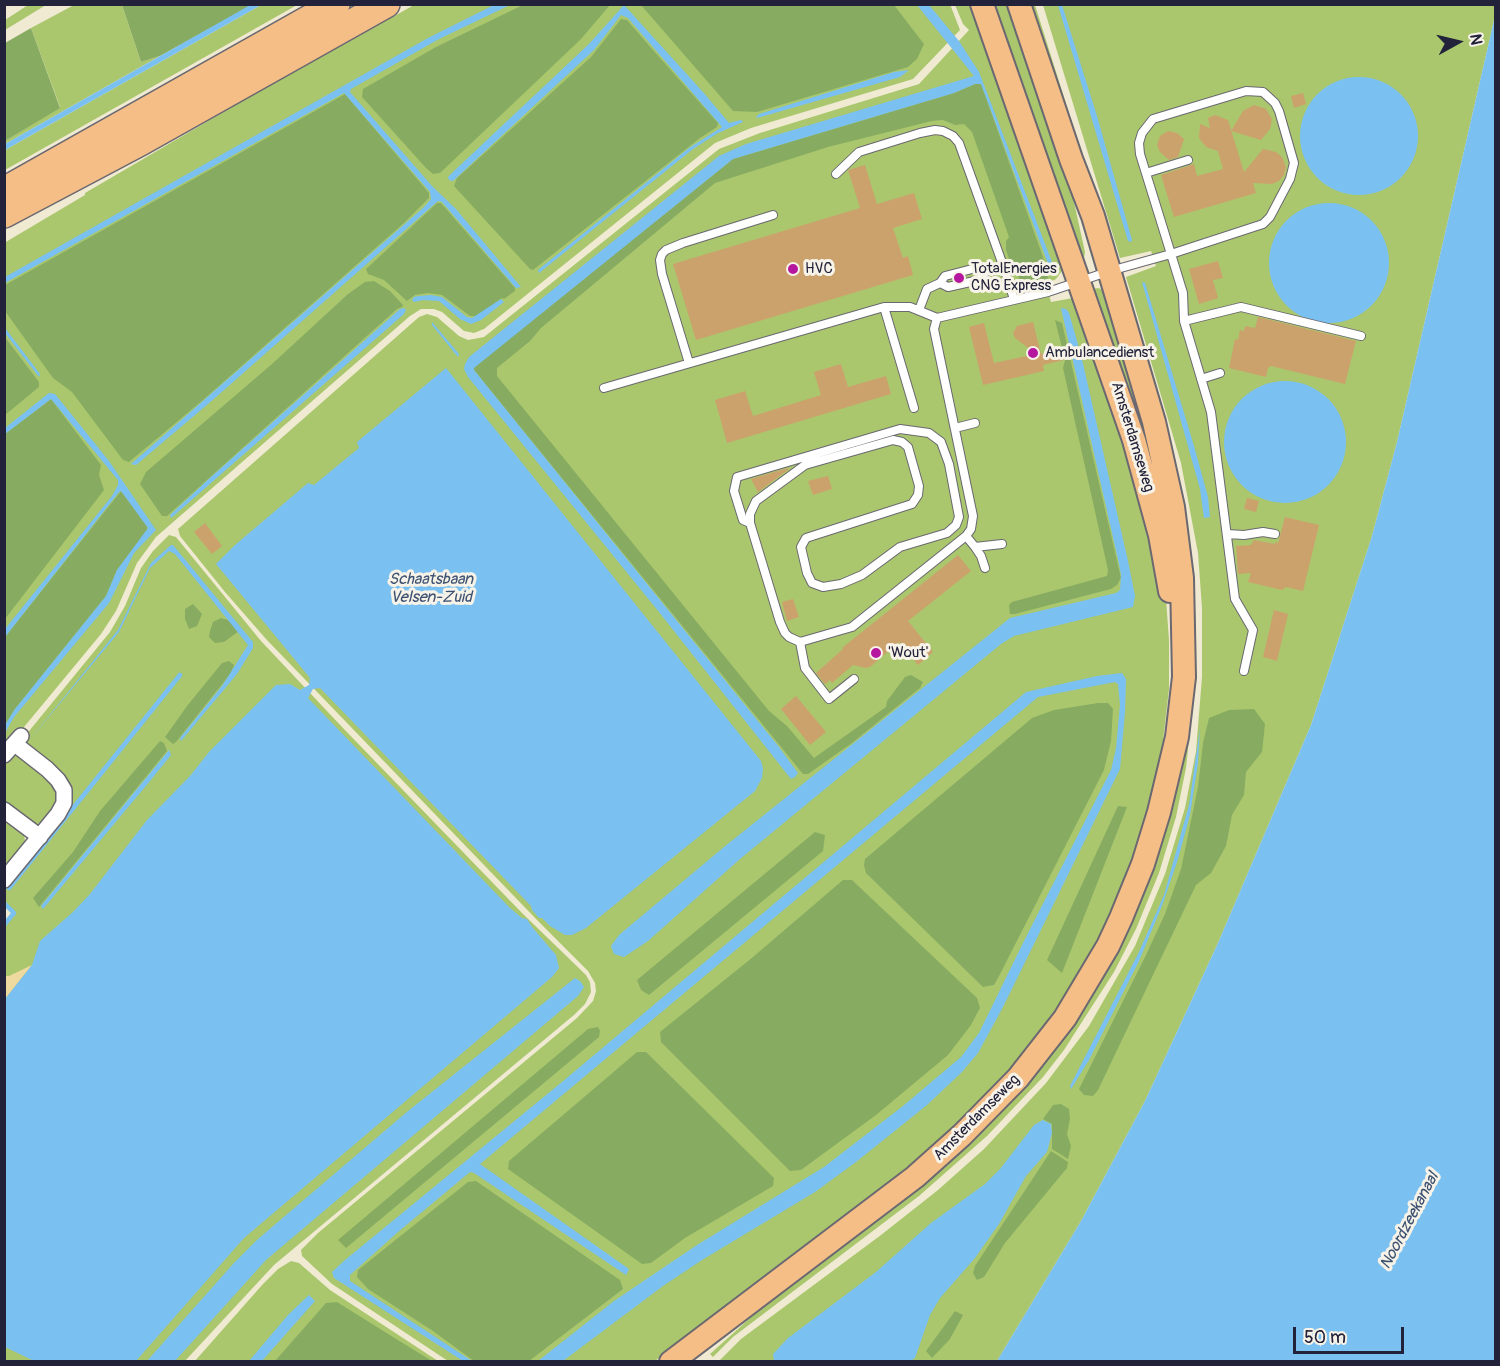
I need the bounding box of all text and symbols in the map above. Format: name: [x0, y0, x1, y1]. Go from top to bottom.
north arrow: [1428, 12, 1488, 72]
text: N: [1465, 33, 1486, 46]
place label: HVC: [805, 260, 833, 278]
place label: TotalEnergies CNG Express: [971, 260, 1057, 295]
marker: HVC: [786, 262, 800, 276]
marker: TotalEnergies CNG Express: [952, 271, 966, 285]
place label: Ambulancedienst: [1045, 344, 1154, 362]
marker: Ambulancedienst: [1026, 346, 1040, 360]
street label: Amsterdamseweg: [1107, 380, 1157, 494]
water label: Schaatsbaan Velsen-Zuid: [389, 570, 473, 608]
place label: 'Wout': [888, 644, 928, 662]
marker: 'Wout': [869, 646, 883, 660]
street label: Amsterdamseweg: [930, 1071, 1024, 1165]
water label: Noordzeekanaal: [1376, 1169, 1444, 1273]
scale bar: [1296, 1315, 1407, 1353]
text: 50 m: [1304, 1326, 1346, 1349]

